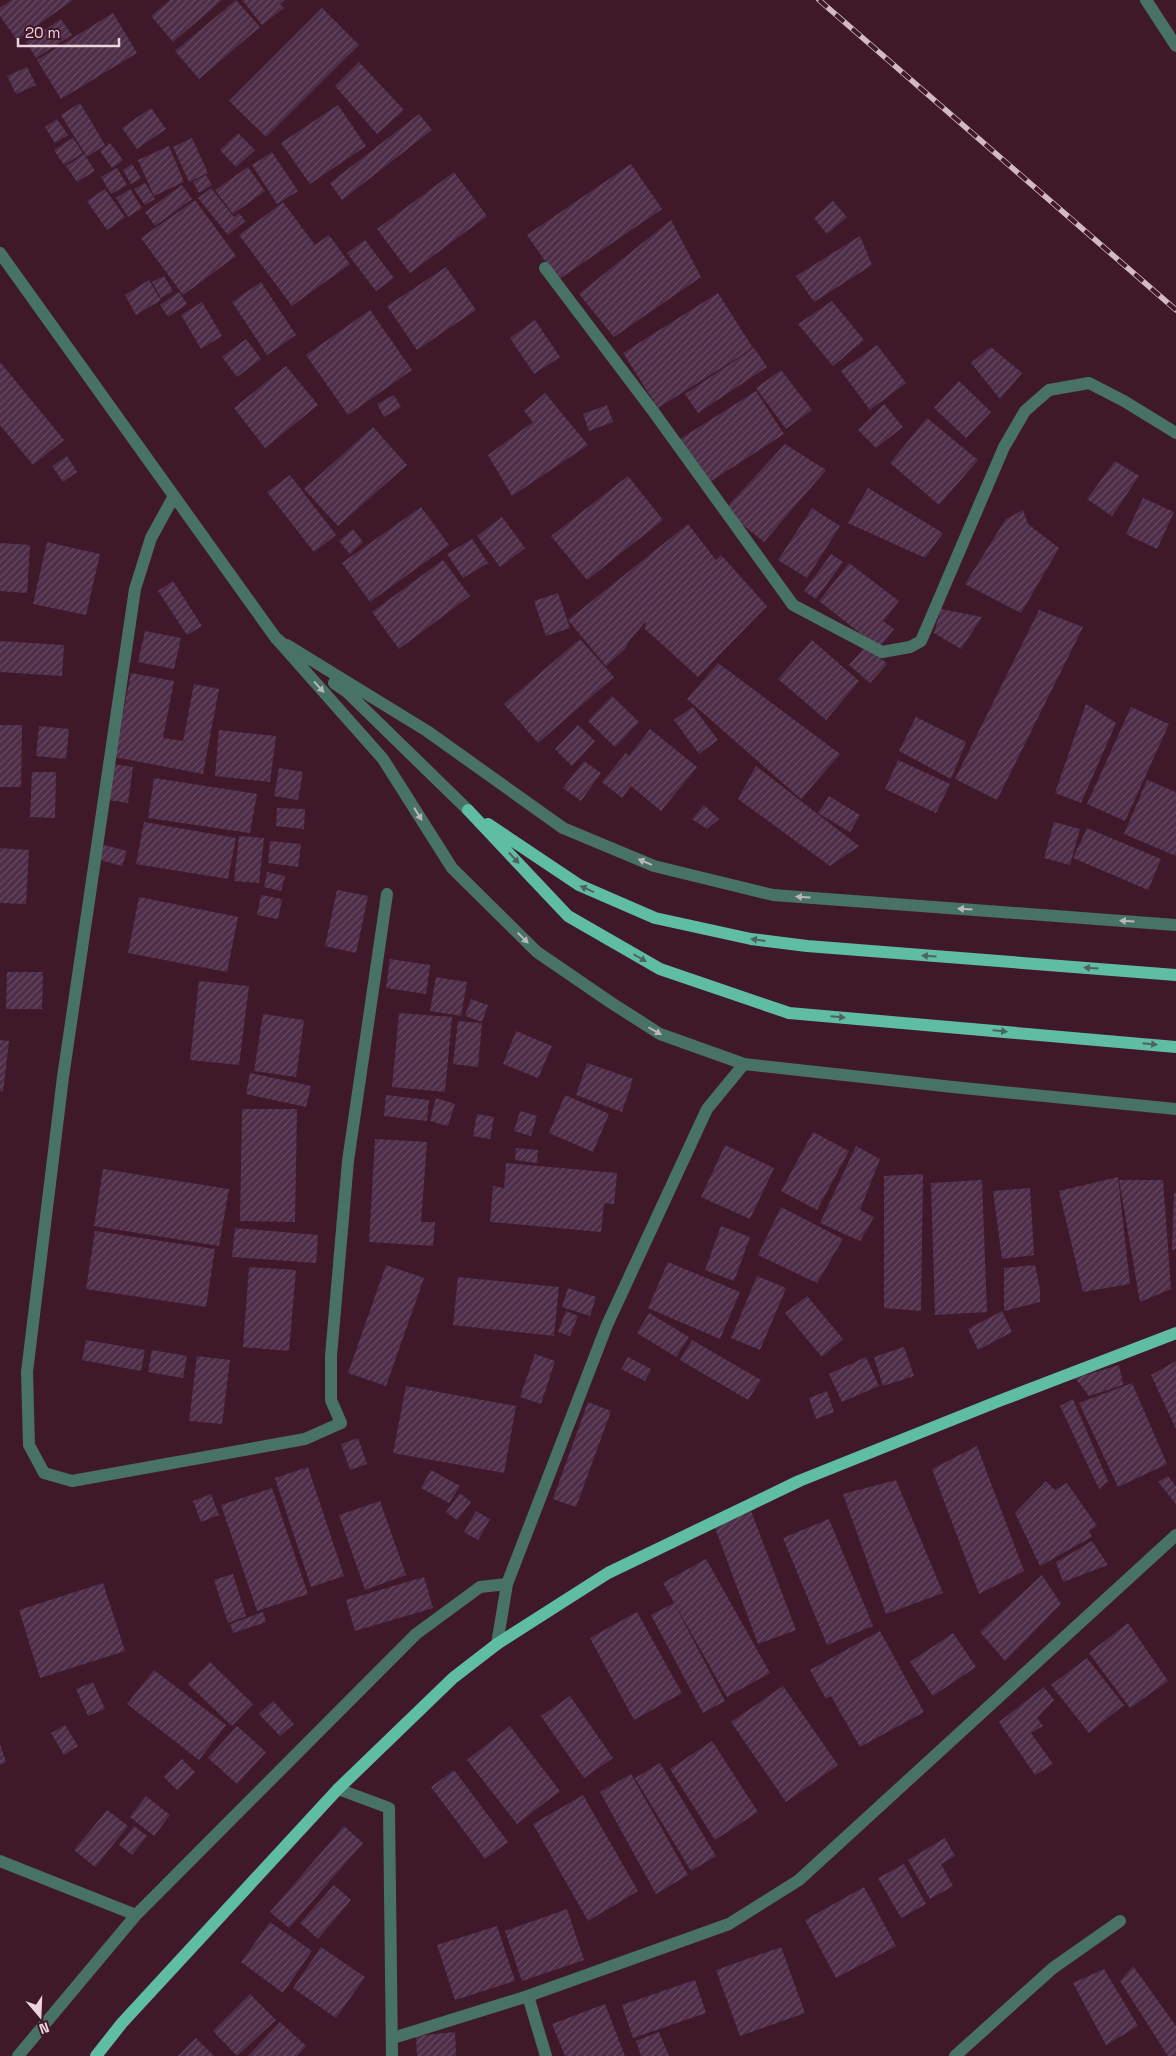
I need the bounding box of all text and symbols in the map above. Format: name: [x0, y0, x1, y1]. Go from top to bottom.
scale bar: [18, 15, 119, 47]
text: 20 m: [25, 23, 60, 42]
one-way arrow: [313, 680, 325, 692]
one-way arrow: [413, 808, 423, 821]
one-way arrow: [508, 852, 520, 864]
one-way arrow: [638, 858, 652, 866]
one-way arrow: [580, 884, 594, 892]
one-way arrow: [795, 893, 811, 901]
one-way arrow: [957, 905, 973, 913]
one-way arrow: [1119, 917, 1135, 925]
one-way arrow: [516, 931, 528, 943]
one-way arrow: [750, 936, 766, 944]
one-way arrow: [921, 951, 937, 959]
one-way arrow: [634, 953, 647, 962]
one-way arrow: [1083, 964, 1099, 972]
one-way arrow: [830, 1014, 846, 1022]
one-way arrow: [649, 1026, 662, 1035]
one-way arrow: [992, 1027, 1008, 1035]
one-way arrow: [1142, 1040, 1158, 1048]
north arrow: [15, 1991, 65, 2041]
text: N: [37, 2018, 52, 2038]

